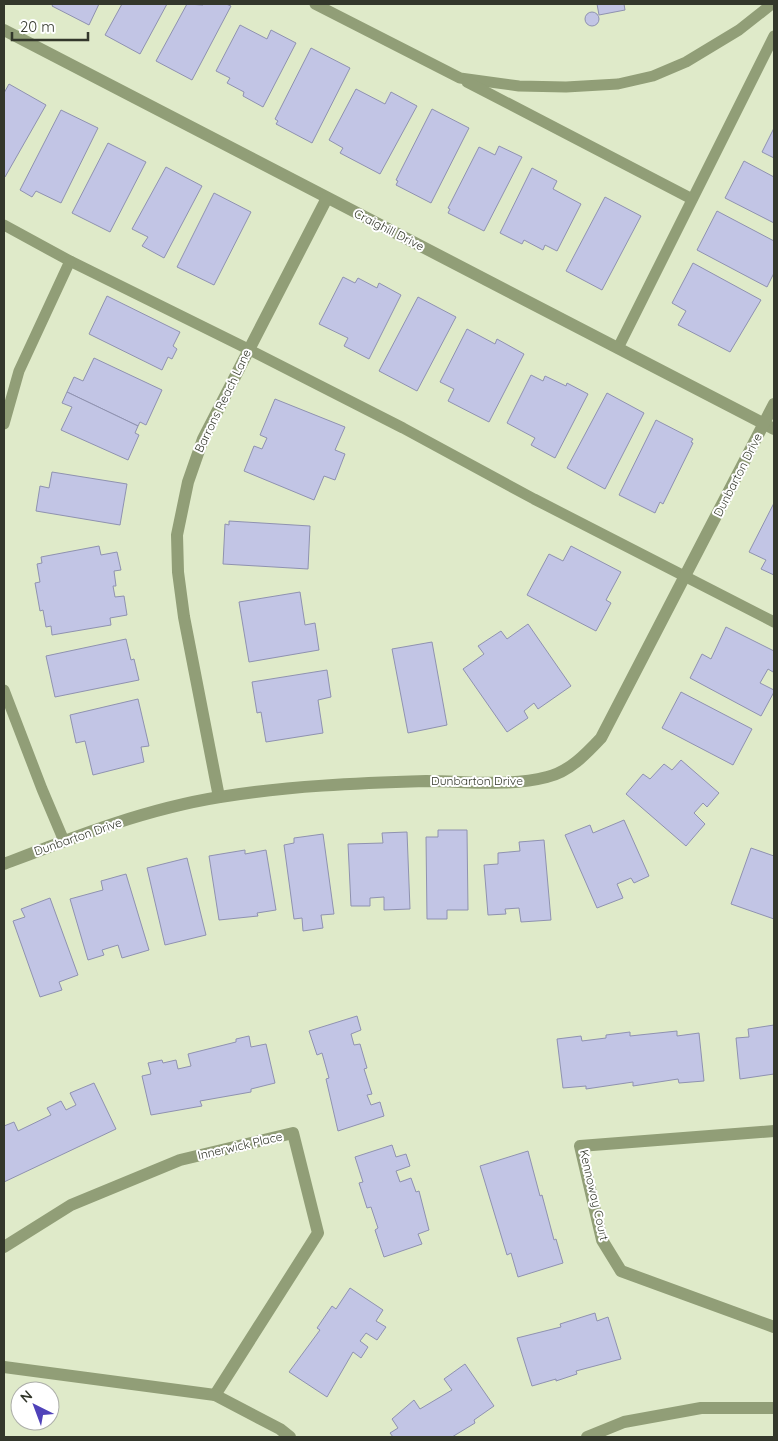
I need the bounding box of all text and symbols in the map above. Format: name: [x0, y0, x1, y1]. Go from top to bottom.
scale bar: [12, 10, 89, 42]
text: 20 m: [20, 17, 55, 36]
street label: Craighill Drive: [352, 205, 427, 254]
street label: Barrons Reach Lane: [191, 347, 254, 455]
street label: Dunbarton Drive: [710, 430, 765, 519]
street label: Dunbarton Drive: [431, 773, 523, 788]
street label: Dunbarton Drive: [32, 814, 124, 859]
street label: Innerwick Place: [196, 1128, 284, 1163]
street label: Kennoway Court: [577, 1148, 612, 1242]
north arrow: [10, 1381, 60, 1431]
text: N: [16, 1386, 36, 1406]

